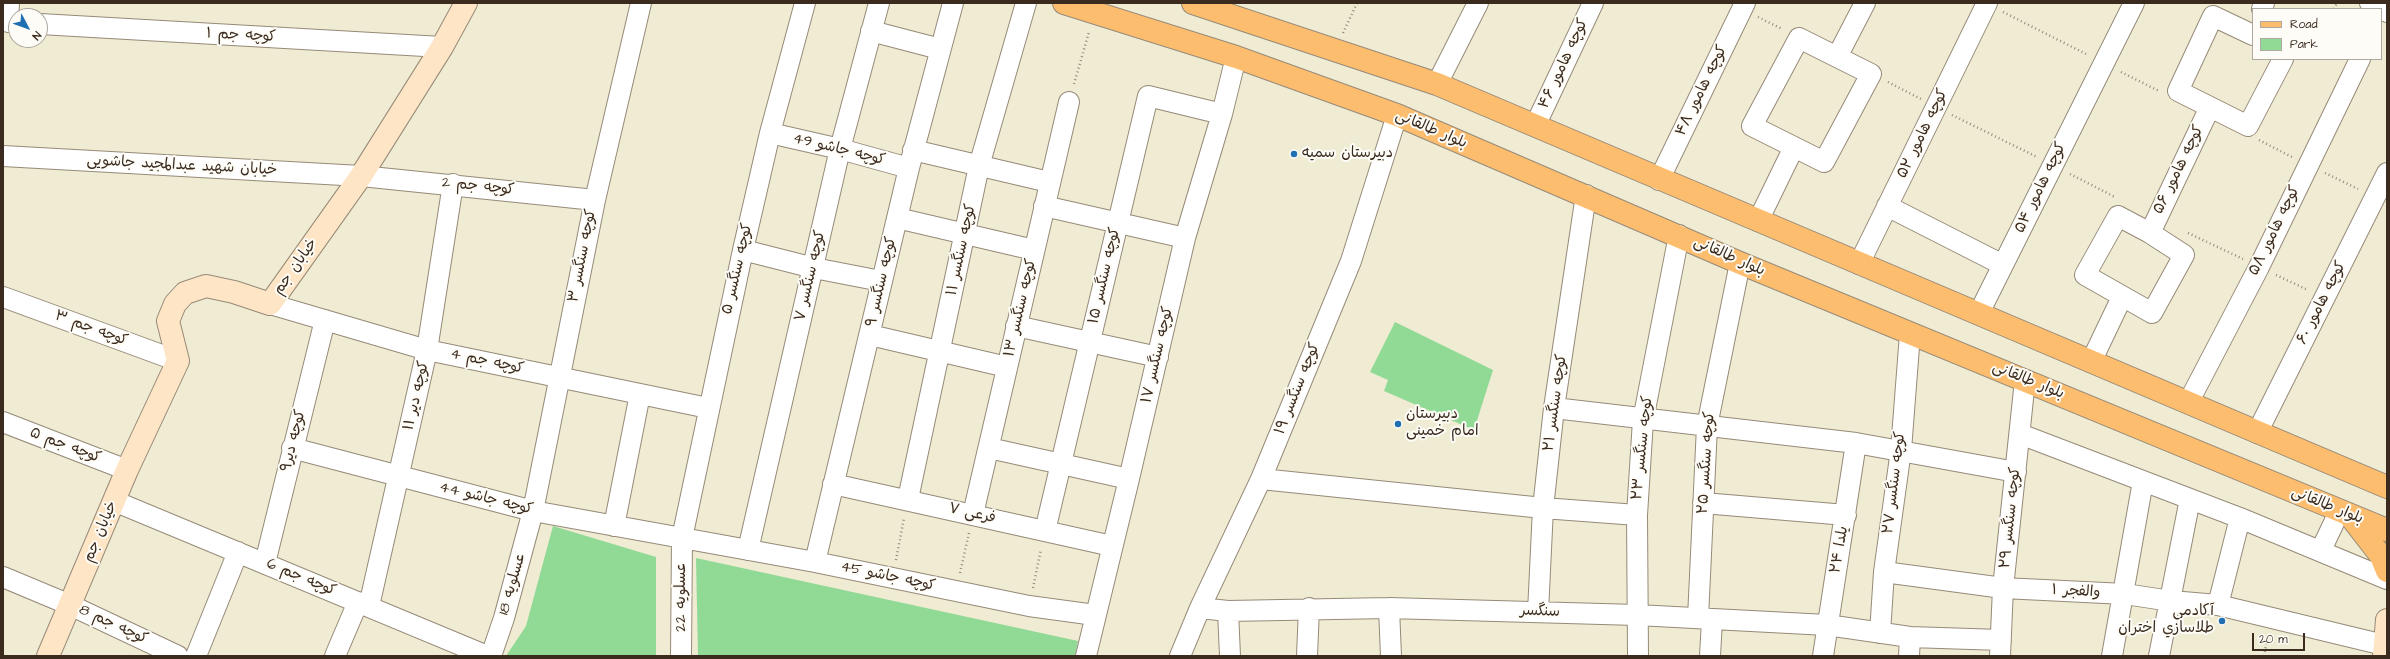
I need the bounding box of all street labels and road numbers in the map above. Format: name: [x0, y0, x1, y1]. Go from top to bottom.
street label: کوچه هامور ۴۶: [1535, 16, 1593, 112]
street label: کوچه جم ۱: [206, 25, 276, 47]
street label: کوچه هامور ۴۸: [1672, 43, 1732, 139]
street label: کوچه هامور ۵۲: [1894, 86, 1952, 182]
street label: بلوار طالقانی: [1393, 107, 1469, 153]
street label: کوچه هامور ۵۶: [2150, 123, 2208, 217]
street label: کوچه جاشو 49: [791, 130, 887, 170]
street label: کوچه هامور ۵۴: [2011, 140, 2071, 236]
street label: خیابان شهید عبدالمجید جاشویی: [86, 152, 278, 180]
street label: کوچه جم 2: [441, 174, 515, 200]
street label: کوچه هامور ۵۸: [2245, 183, 2305, 279]
street label: کوچه سنگسر ۱۱: [943, 202, 981, 298]
street label: کوچه سنگسر ۳: [565, 208, 601, 304]
street label: کوچه سنگسر ۵: [719, 222, 757, 316]
street label: کوچه سنگسر ۱۵: [1085, 226, 1125, 326]
street label: کوچه سنگسر ۷: [792, 229, 830, 323]
street label: بلوار طالقانی: [1691, 233, 1767, 281]
street label: خیابان جم: [270, 235, 322, 299]
street label: کوچه سنگسر ۹: [863, 235, 901, 329]
street label: کوچه سنگسر ۱۳: [1001, 257, 1041, 359]
street label: کوچه هامور ۶۰: [2293, 258, 2351, 348]
street label: کوچه سنگسر ۱۷: [1138, 305, 1178, 405]
street label: کوچه جم ۳: [52, 307, 130, 351]
street label: کوچه سنگسر ۱۹: [1271, 341, 1325, 437]
street label: کوچه جم 4: [449, 345, 525, 379]
street label: کوچه سنگسر ۲۱: [1540, 353, 1572, 453]
street label: بلوار طالقانی: [1989, 358, 2067, 404]
street label: کوچه دیر ۱۱: [400, 360, 434, 432]
street label: کوچه سنگسر ۲۳: [1629, 395, 1657, 501]
street label: کوچه دیر۹: [278, 408, 310, 474]
street label: کوچه سنگسر ۲۵: [1694, 411, 1720, 515]
street label: کوچه جم ۵: [27, 424, 103, 468]
street label: کوچه سنگسر ۲۷: [1880, 431, 1910, 535]
street label: کوچه سنگسر ۲۹: [1997, 466, 2025, 570]
street label: کوچه جاشو 44: [437, 479, 535, 519]
street label: بلوار طالقانی: [2288, 483, 2366, 529]
street label: خیابان جم: [80, 499, 122, 565]
street label: فرعی ۷: [947, 500, 997, 528]
street label: یلدا ۲۴: [1827, 525, 1853, 575]
street label: عسلویه 18: [496, 551, 530, 617]
street label: کوچه جم 6: [264, 555, 338, 601]
street label: کوچه جاشو 45: [839, 558, 937, 596]
street label: عسلویه 22: [673, 562, 691, 632]
street label: والفجر ۱: [2051, 582, 2101, 602]
street label: کوچه جم 8: [76, 601, 150, 649]
street label: سنگسر: [1520, 602, 1560, 622]

